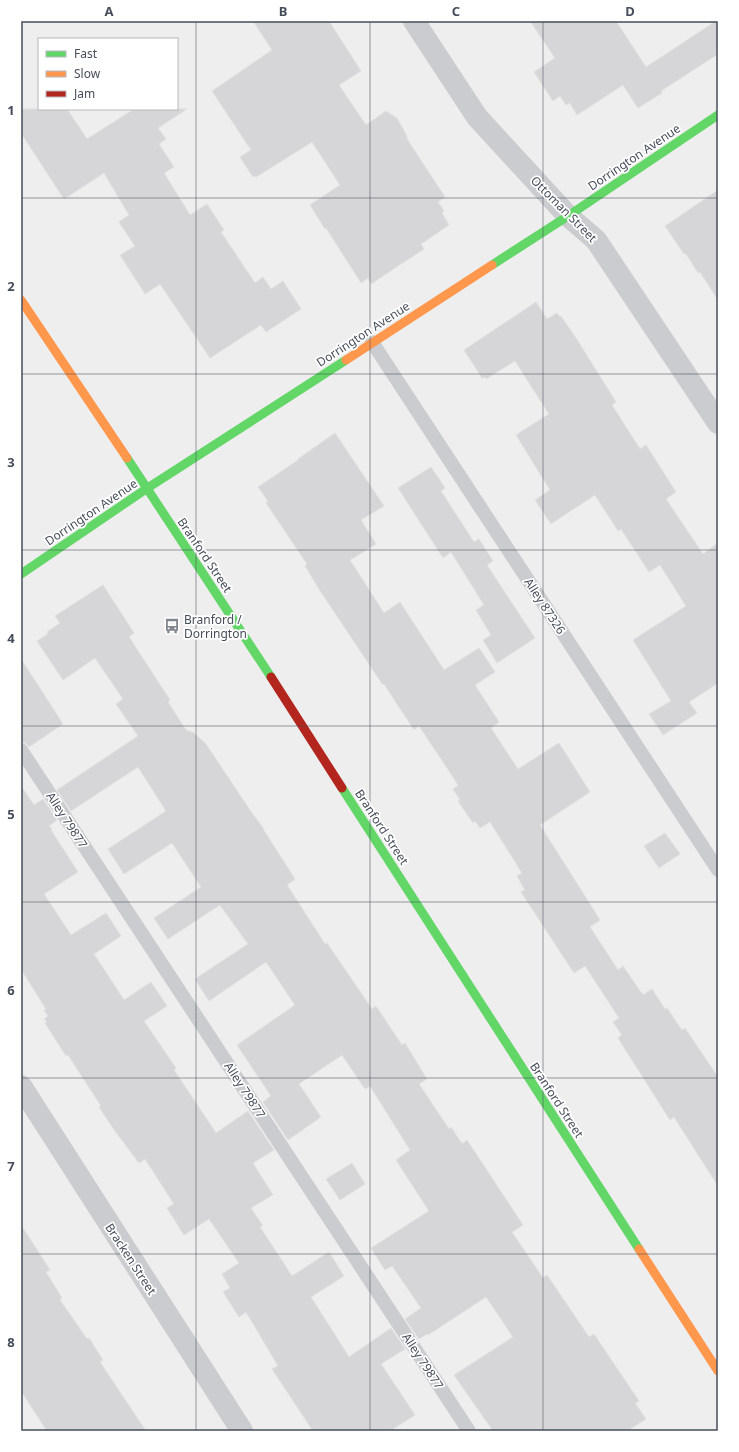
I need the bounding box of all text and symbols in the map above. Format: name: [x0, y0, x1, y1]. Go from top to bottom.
text: A: [105, 2, 114, 20]
text: B: [279, 2, 287, 20]
text: C: [452, 2, 460, 20]
text: D: [625, 2, 635, 20]
legend: [38, 38, 178, 110]
text: Fast: [74, 45, 98, 62]
text: Slow: [74, 65, 101, 82]
text: Jam: [73, 85, 95, 102]
text: 1: [7, 101, 15, 119]
street label: Dorrington Avenue: [584, 120, 684, 194]
street label: Ottoman Street: [527, 172, 601, 246]
text: 2: [7, 277, 15, 295]
street label: Dorrington Avenue: [313, 297, 413, 371]
text: 3: [7, 453, 15, 471]
street label: Dorrington Avenue: [41, 475, 141, 549]
street label: Branford Street: [174, 514, 237, 596]
street label: Alley 87326: [520, 575, 570, 638]
place label: Branford / Dorrington: [184, 611, 247, 642]
bus stop icon: Branford / Dorrington: [163, 617, 181, 635]
text: 4: [7, 629, 15, 647]
street label: Branford Street: [351, 786, 413, 869]
street label: Alley 79877: [42, 789, 92, 852]
text: 5: [7, 805, 15, 823]
text: 6: [7, 981, 15, 999]
street label: Alley 79877: [220, 1059, 270, 1122]
street label: Branford Street: [526, 1059, 588, 1142]
text: 7: [7, 1157, 15, 1175]
street label: Bracken Street: [101, 1220, 161, 1299]
street label: Alley 79877: [398, 1330, 448, 1393]
text: 8: [7, 1333, 15, 1351]

